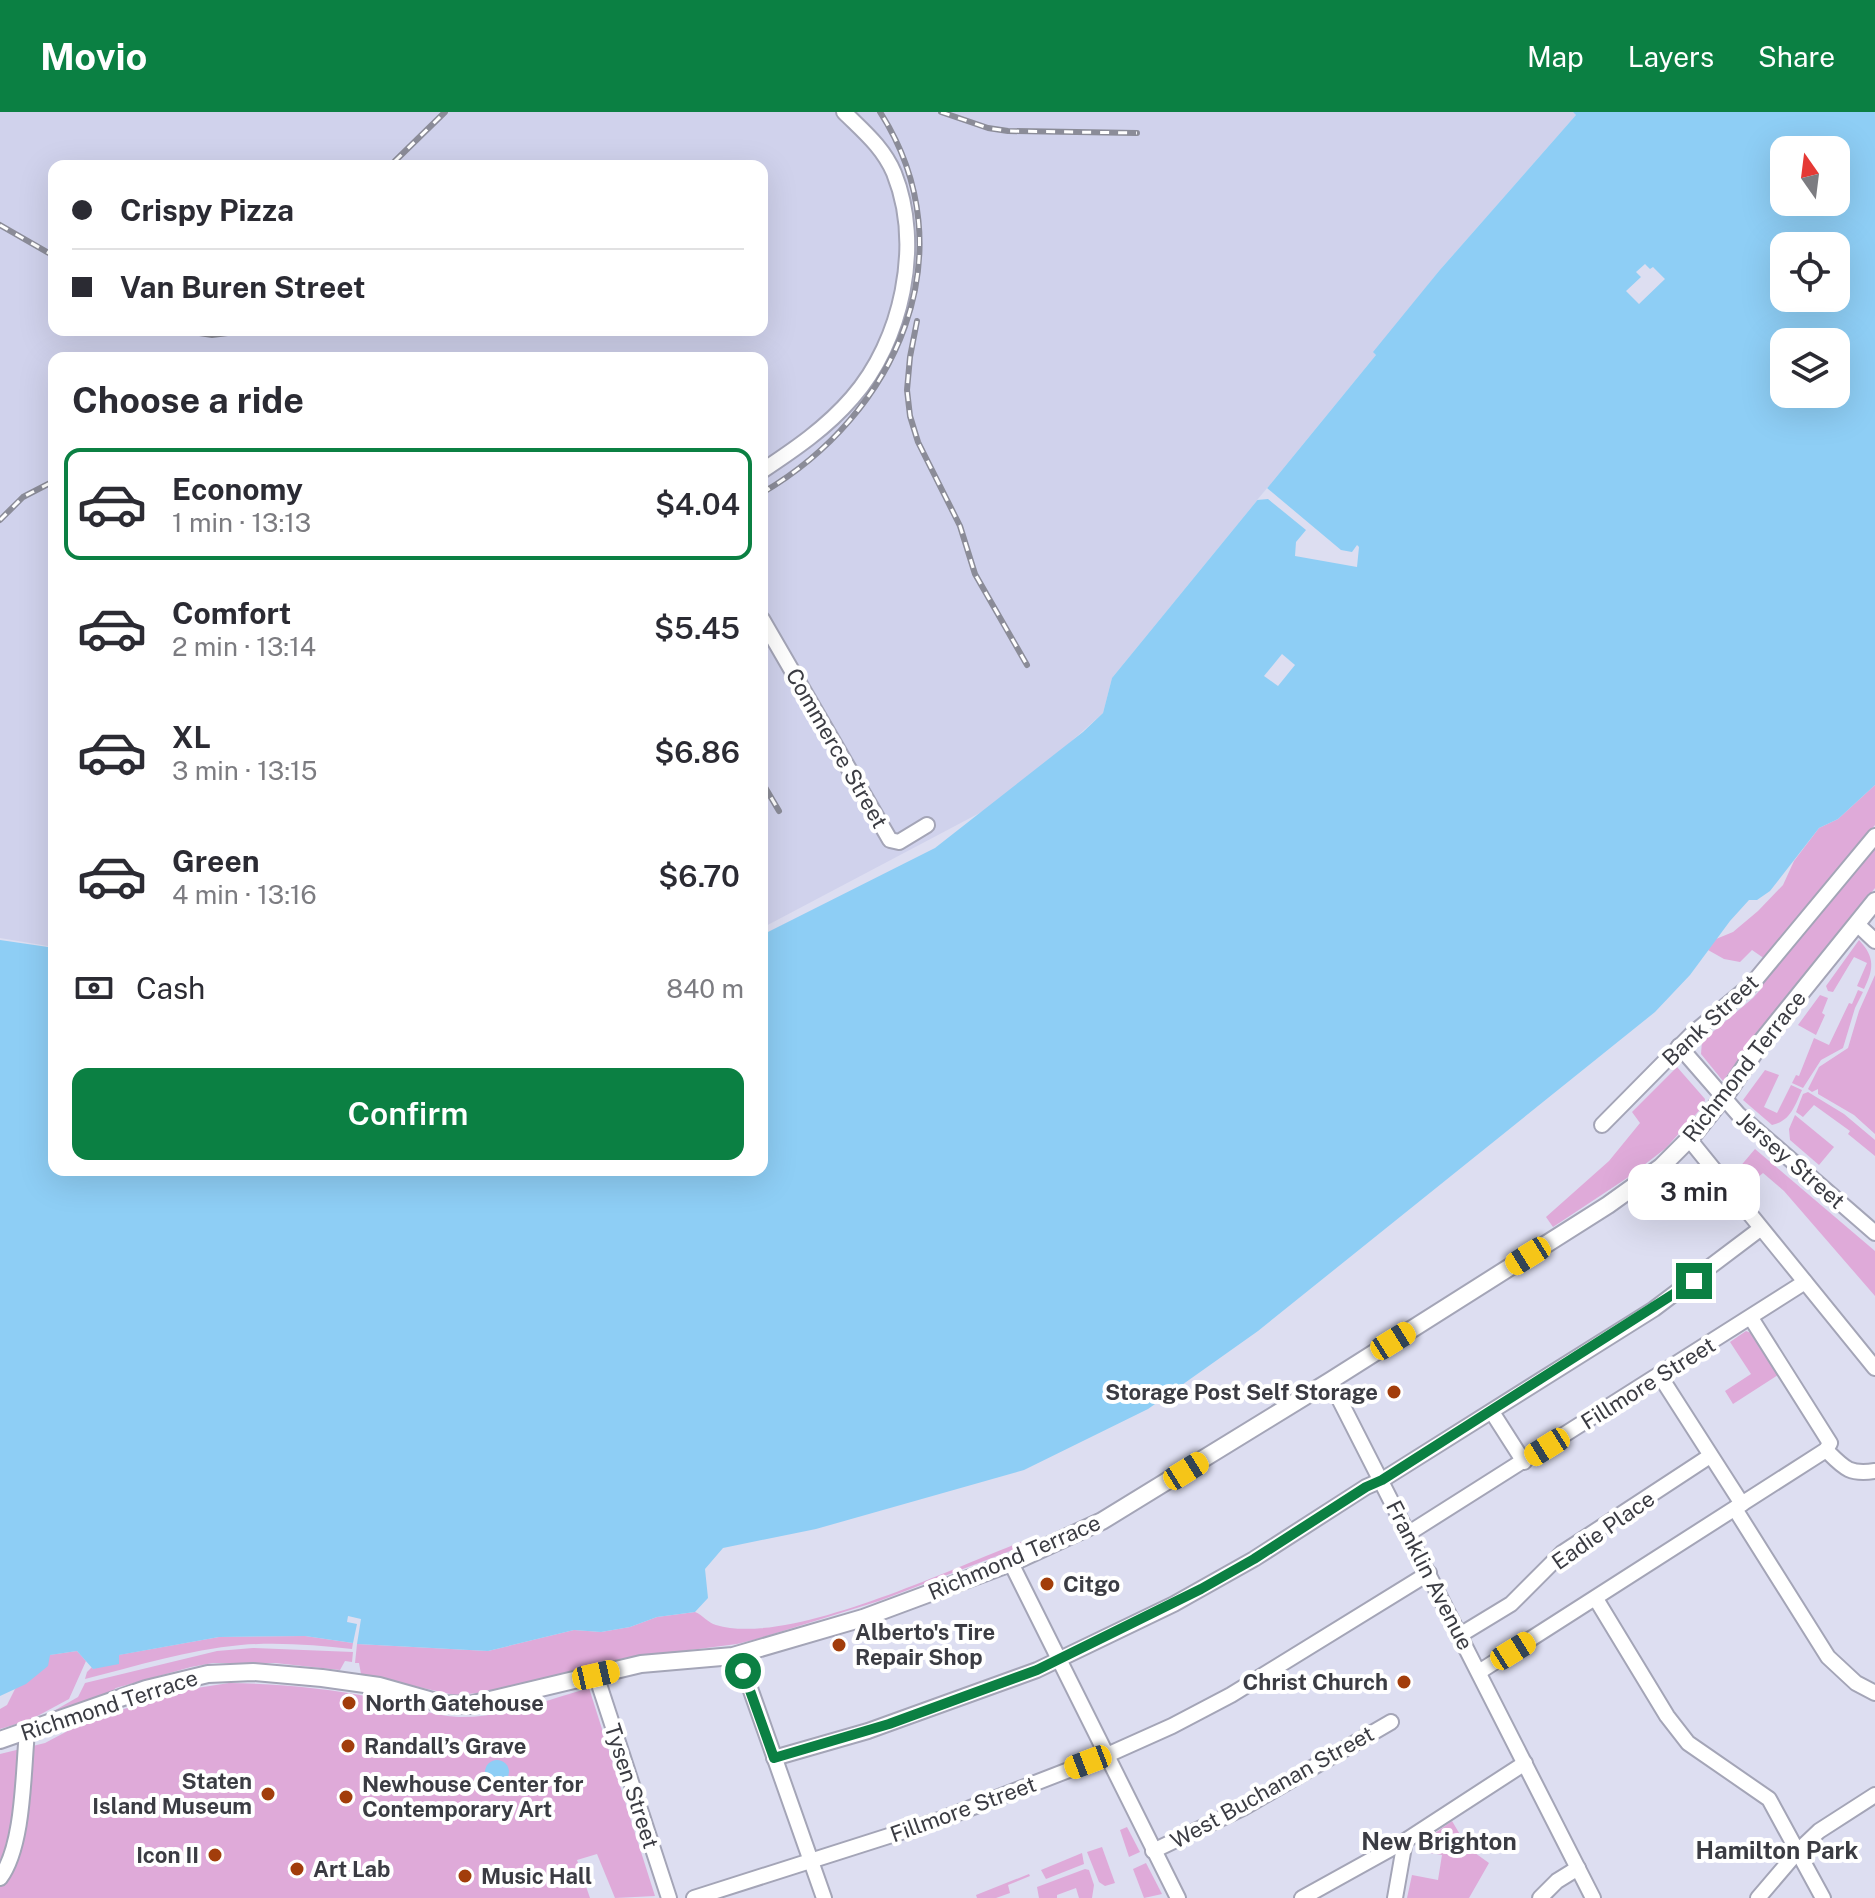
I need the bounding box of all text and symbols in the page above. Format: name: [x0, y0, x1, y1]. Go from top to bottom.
text: Movio: [40, 34, 147, 79]
text: Map: [1527, 40, 1584, 73]
text: Layers: [1628, 40, 1714, 73]
text: Share: [1758, 40, 1835, 73]
north arrow: [1770, 136, 1850, 216]
map controls: [1770, 136, 1850, 408]
text: Crispy Pizza: [120, 192, 294, 228]
button: locate: [1770, 232, 1850, 312]
text: Van Buren Street: [120, 269, 365, 305]
button: layers: [1770, 328, 1850, 408]
text: Choose a ride: [72, 379, 304, 421]
icon: car: [76, 468, 148, 540]
text: Economy: [172, 471, 303, 507]
text: $4.04: [655, 486, 740, 522]
text: 1 min · 13:13: [172, 507, 311, 538]
icon: car: [76, 592, 148, 664]
text: Comfort: [172, 595, 291, 631]
text: $5.45: [654, 610, 740, 646]
text: 2 min · 13:14: [172, 631, 316, 662]
street label: Commerce Street: [781, 663, 893, 833]
icon: car: [76, 716, 148, 788]
text: XL: [172, 719, 211, 755]
text: $6.86: [654, 734, 740, 770]
text: 3 min · 13:15: [172, 755, 317, 786]
icon: car: [76, 840, 148, 912]
text: Green: [172, 843, 259, 879]
text: $6.70: [658, 858, 740, 894]
text: 4 min · 13:16: [172, 879, 317, 910]
icon: cash: [72, 966, 116, 1010]
street label: Bank Street: [1657, 969, 1763, 1071]
text: Cash: [136, 970, 205, 1006]
text: 840 m: [666, 973, 744, 1004]
street label: Richmond Terrace: [1677, 985, 1811, 1147]
button: Confirm: [72, 1068, 744, 1160]
street label: Jersey Street: [1732, 1106, 1850, 1214]
callout: 3 min: [1628, 1165, 1760, 1221]
text: 3 min: [1660, 1176, 1728, 1207]
car: [1501, 1233, 1555, 1279]
route end: [1676, 1263, 1712, 1299]
car: [1366, 1318, 1420, 1364]
street label: Fillmore Street: [1576, 1331, 1720, 1435]
place label: Storage Post Self Storage: [1105, 1379, 1378, 1405]
marker: Storage Post Self Storage: [1385, 1383, 1403, 1401]
car: [1520, 1424, 1574, 1470]
car: [1159, 1448, 1213, 1494]
street label: Eadie Place: [1547, 1485, 1659, 1575]
street label: Franklin Avenue: [1381, 1496, 1479, 1654]
street label: Richmond Terrace: [924, 1509, 1104, 1605]
place label: Citgo: [1063, 1571, 1120, 1597]
marker: Citgo: [1038, 1575, 1056, 1593]
place label: Alberto's Tire Repair Shop: [855, 1619, 995, 1670]
car: [1486, 1628, 1540, 1674]
marker: Alberto's Tire Repair Shop: [830, 1636, 848, 1654]
route start: [725, 1653, 761, 1689]
car: [570, 1658, 622, 1692]
street label: Richmond Terrace: [17, 1664, 201, 1746]
place label: Christ Church: [1243, 1669, 1388, 1695]
marker: Christ Church: [1395, 1673, 1413, 1691]
place label: North Gatehouse: [365, 1690, 544, 1716]
marker: North Gatehouse: [340, 1694, 358, 1712]
street label: Tysen Street: [600, 1720, 664, 1852]
street label: West Buchanan Street: [1166, 1720, 1378, 1854]
place label: Randall’s Grave: [364, 1733, 526, 1759]
marker: Randall’s Grave: [339, 1737, 357, 1755]
car: [1061, 1742, 1115, 1782]
place label: Staten Island Museum: [92, 1768, 252, 1819]
place label: Newhouse Center for Contemporary Art: [362, 1771, 584, 1822]
street label: Fillmore Street: [886, 1771, 1040, 1847]
marker: Staten Island Museum: [259, 1785, 277, 1803]
marker: Newhouse Center for Contemporary Art: [337, 1788, 355, 1806]
district label: New Brighton: [1361, 1827, 1517, 1855]
district label: Hamilton Park: [1696, 1836, 1858, 1864]
place label: Icon II: [136, 1842, 199, 1868]
marker: Icon II: [206, 1846, 224, 1864]
place label: Art Lab: [313, 1856, 390, 1882]
marker: Art Lab: [288, 1860, 306, 1878]
place label: Music Hall: [481, 1863, 592, 1889]
marker: Music Hall: [456, 1867, 474, 1885]

